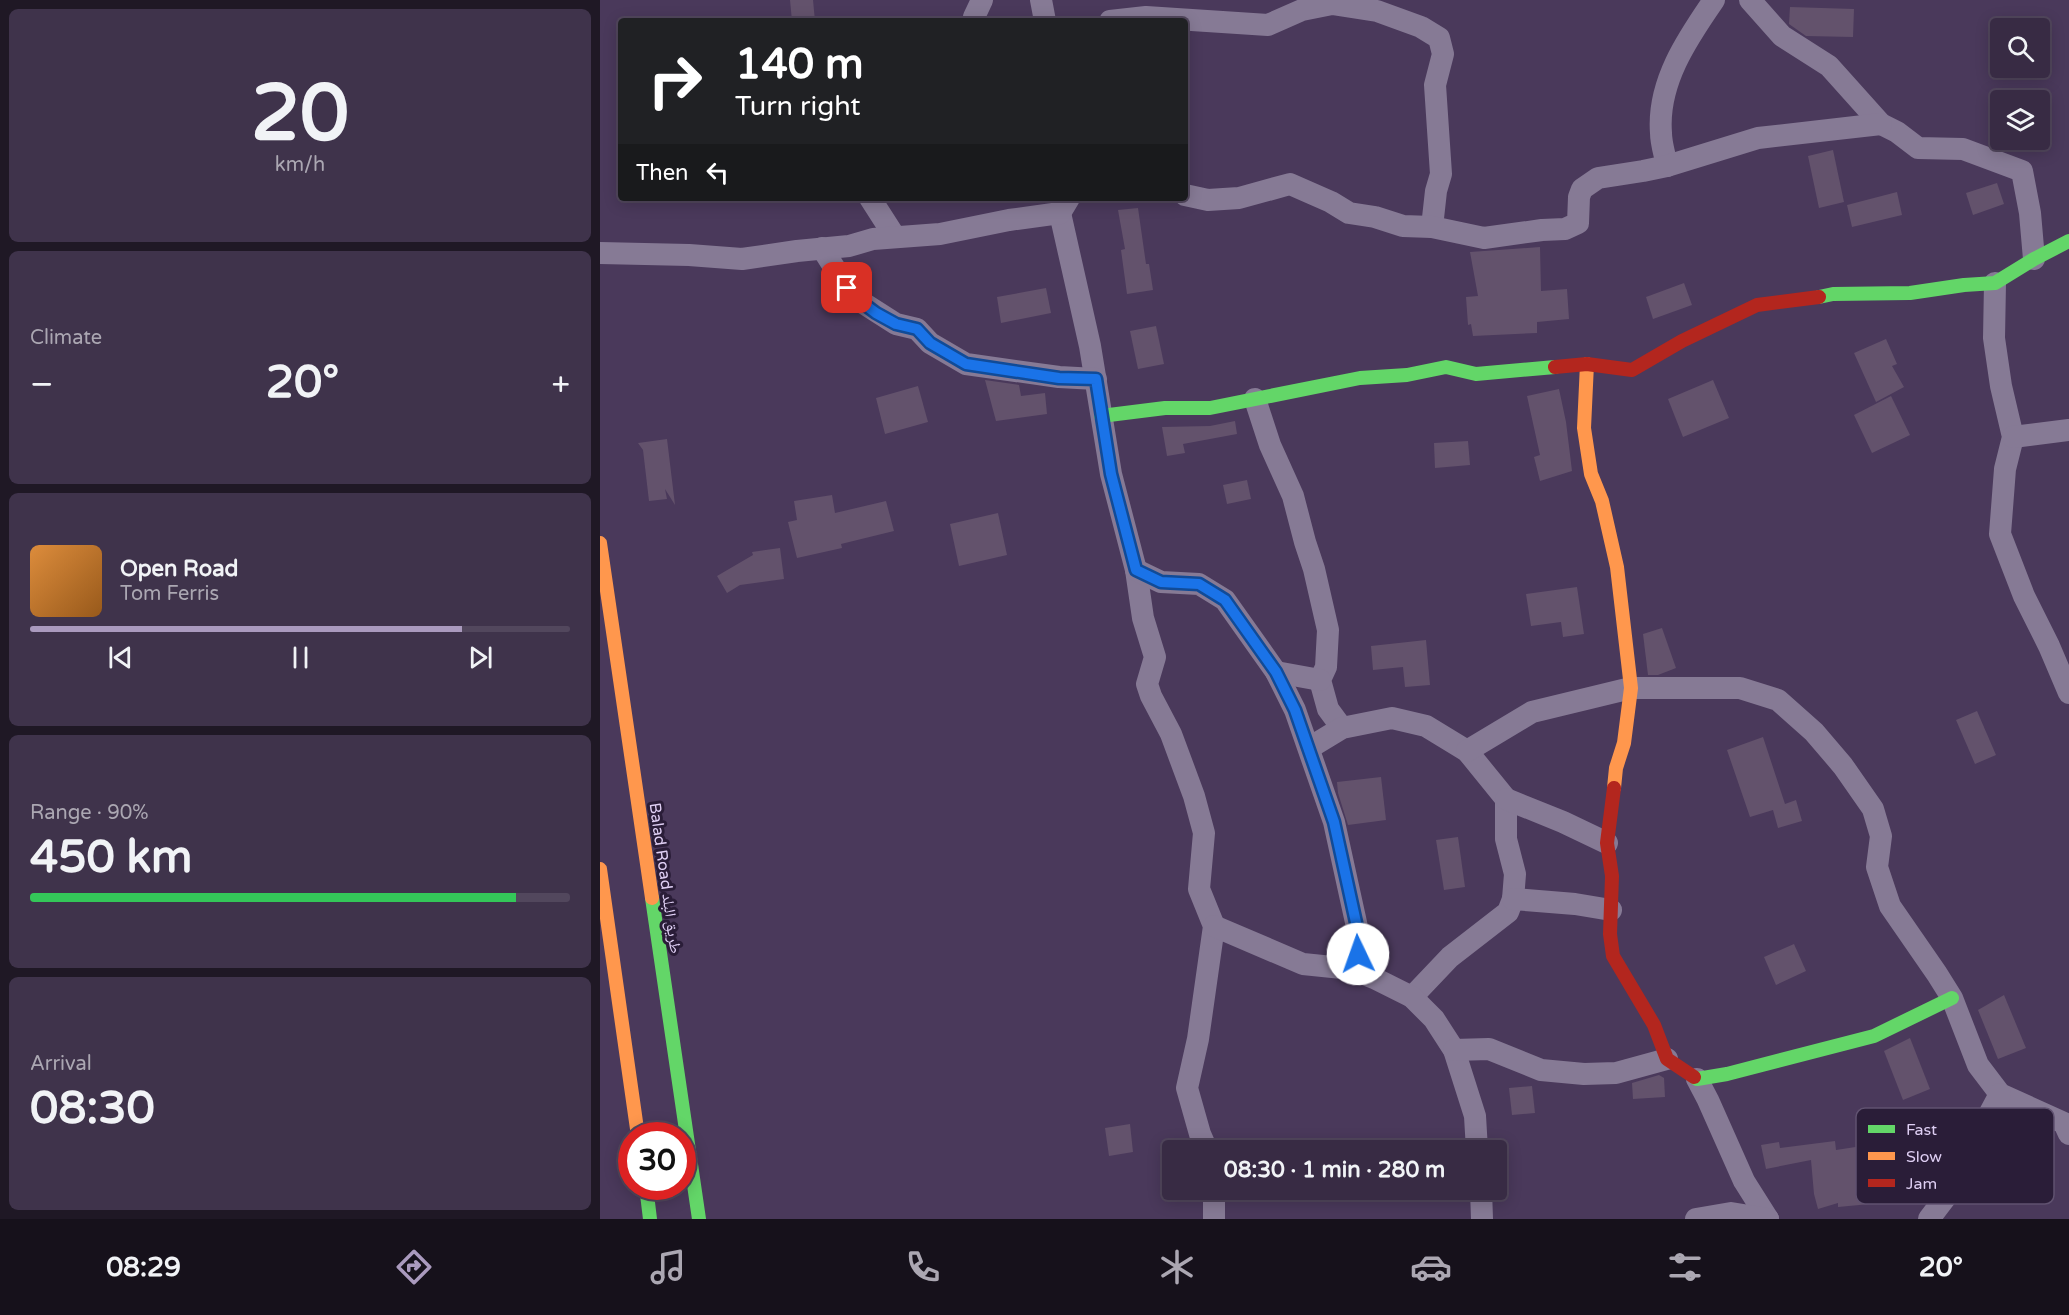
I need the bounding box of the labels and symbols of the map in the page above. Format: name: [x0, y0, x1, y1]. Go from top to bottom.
pin: [821, 262, 872, 313]
street label: Balad Road طريق البلد: [645, 801, 685, 955]
position arrow: [1326, 922, 1390, 986]
legend: [1856, 1108, 2054, 1204]
text: Fast: [1906, 1120, 1937, 1140]
speed limit sign: 30: [618, 1122, 696, 1200]
text: Slow: [1906, 1147, 1942, 1167]
text: Jam: [1906, 1174, 1937, 1194]

